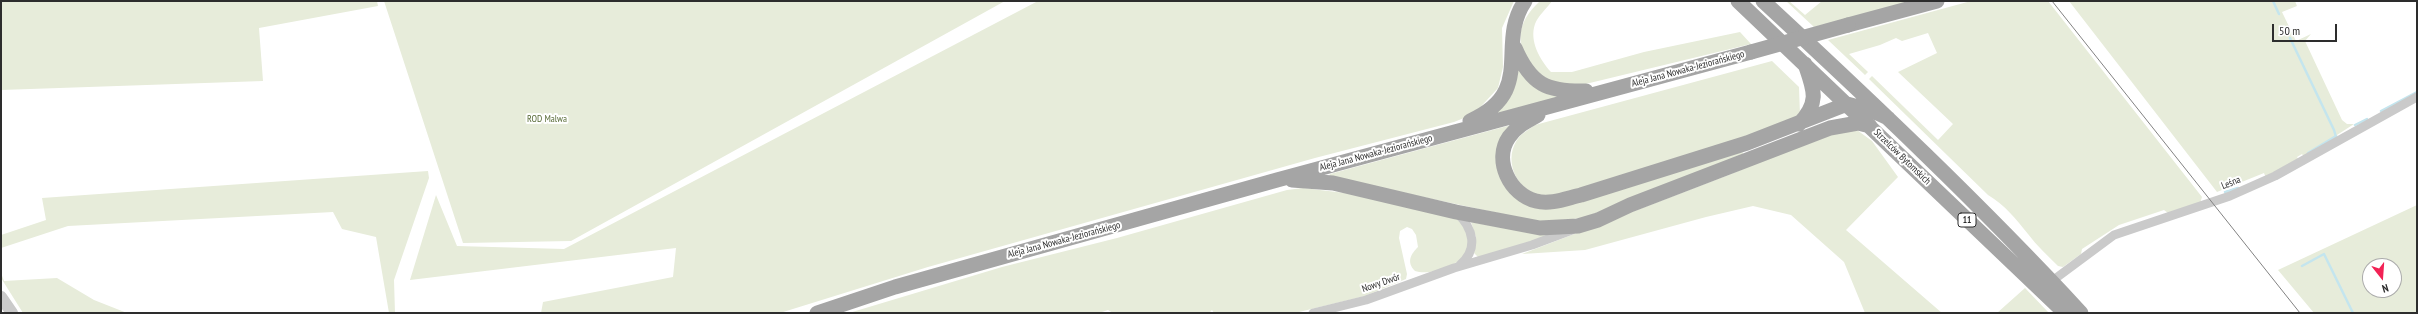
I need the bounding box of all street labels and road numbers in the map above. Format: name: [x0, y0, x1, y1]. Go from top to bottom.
street label: Aleja Jana Nowaka-Jeziorańskiego: [1630, 48, 1746, 90]
street label: Strzelców Bytomskich: [1871, 127, 1933, 187]
street label: Aleja Jana Nowaka-Jeziorańskiego: [1318, 132, 1434, 174]
street label: Leśna: [2220, 174, 2242, 192]
road number: 11: [1958, 213, 1976, 227]
street label: Aleja Jana Nowaka-Jeziorańskiego: [1006, 219, 1122, 261]
street label: Nowy Dwór: [1360, 271, 1402, 295]

